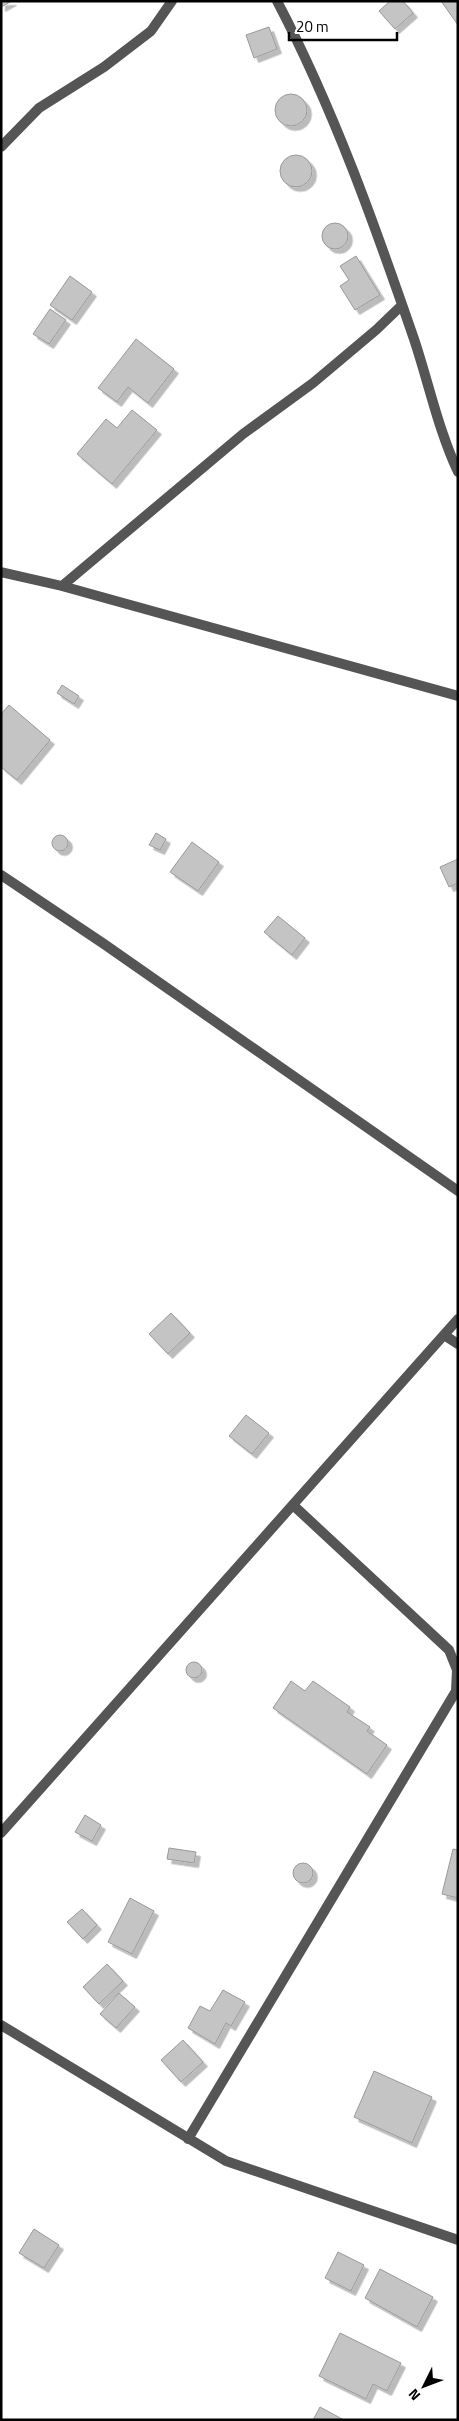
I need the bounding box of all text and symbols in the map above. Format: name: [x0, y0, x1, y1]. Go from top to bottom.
scale bar: [289, 10, 396, 42]
text: 20 m: [296, 15, 329, 38]
north arrow: [399, 2361, 449, 2411]
text: N: [403, 2384, 425, 2406]

